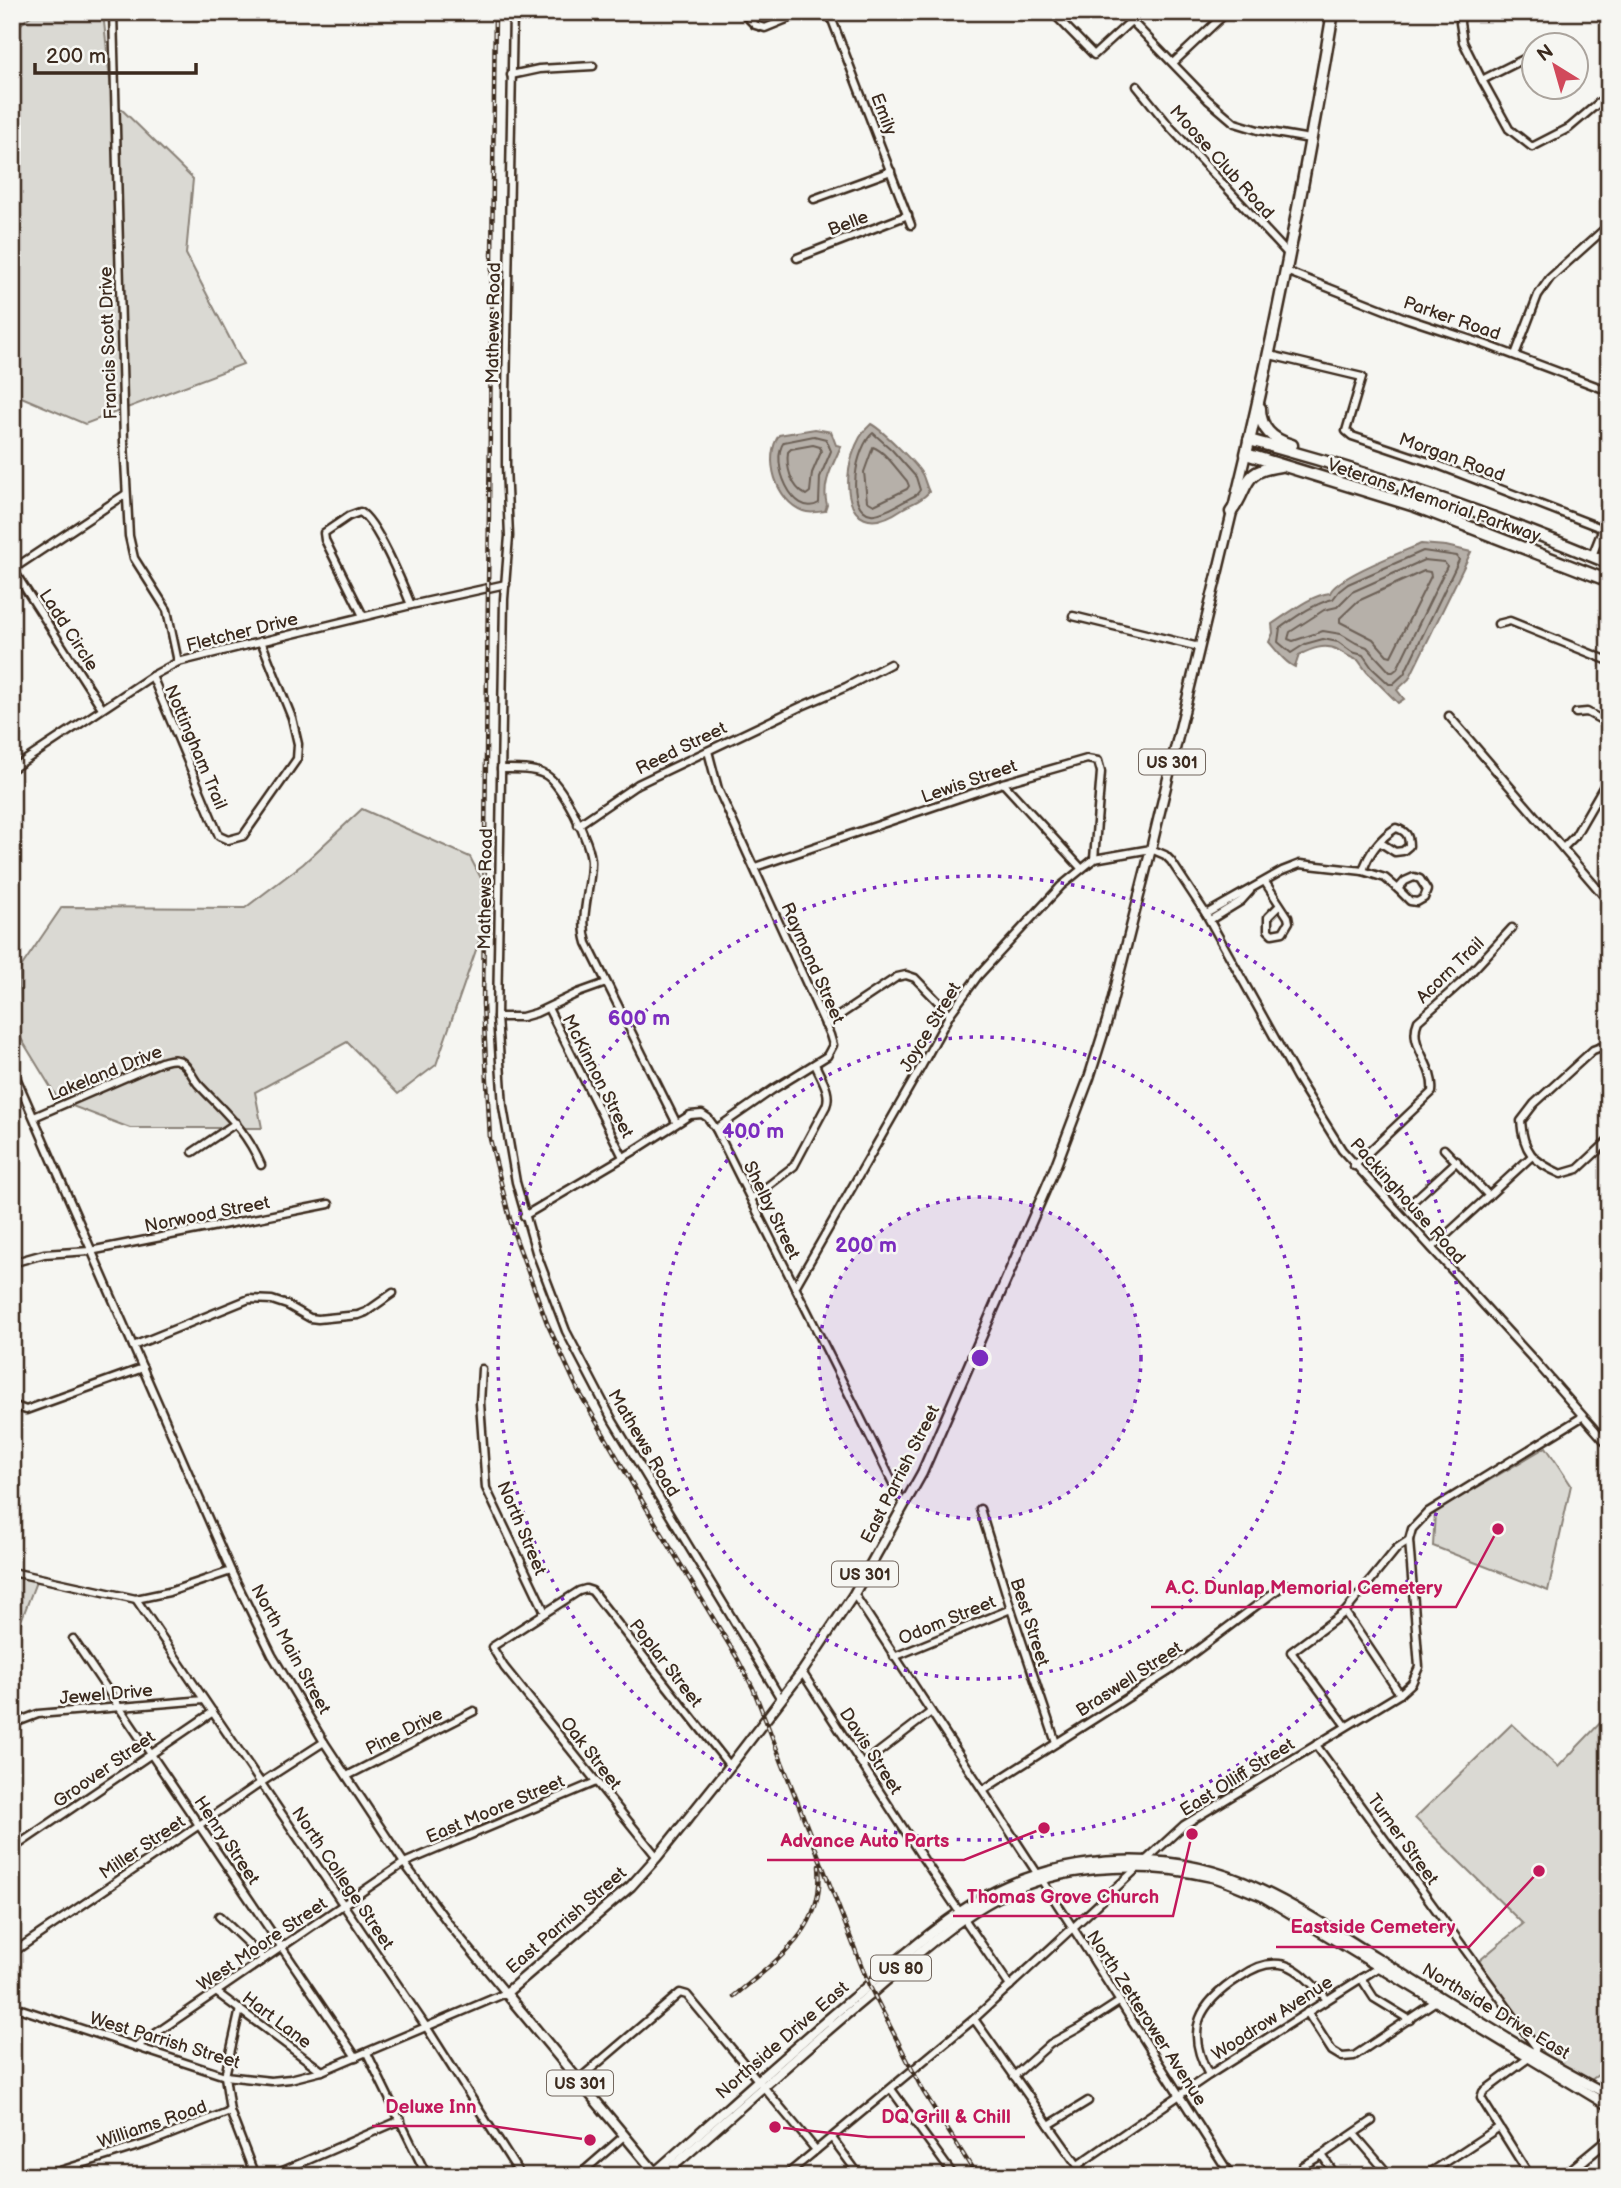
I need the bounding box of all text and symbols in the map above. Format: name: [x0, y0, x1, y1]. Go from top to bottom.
scale bar: [35, 32, 196, 76]
north arrow: [1520, 32, 1590, 102]
text: N: [1533, 40, 1558, 67]
text: 200 m: [46, 44, 106, 69]
street label: Emily: [866, 90, 901, 139]
street label: Moose Club Road: [1165, 101, 1278, 224]
street label: Belle: [825, 206, 872, 241]
street label: Mathews Road: [482, 262, 505, 384]
street label: Francis Scott Drive: [95, 266, 122, 420]
street label: Parker Road: [1401, 292, 1503, 345]
street label: Morgan Road: [1396, 429, 1508, 486]
street label: Veterans Memorial Parkway: [1325, 454, 1544, 547]
street label: Ladd Circle: [35, 586, 103, 675]
street label: Fletcher Drive: [184, 608, 300, 656]
street label: Nottingham Trail: [160, 682, 231, 813]
street label: Reed Street: [632, 717, 730, 779]
road number: US 301: [1139, 750, 1205, 775]
street label: Lewis Street: [919, 755, 1020, 808]
street label: Mathews Road: [474, 828, 497, 950]
street label: Raymond Street: [776, 899, 849, 1028]
street label: Acorn Trail: [1412, 933, 1489, 1008]
street label: Joyce Street: [895, 978, 966, 1076]
text: 600 m: [608, 1006, 670, 1031]
street label: McKinnon Street: [557, 1011, 638, 1142]
street label: Lakeland Drive: [45, 1041, 165, 1106]
text: 400 m: [722, 1119, 784, 1144]
street label: Packinghouse Road: [1346, 1134, 1470, 1269]
street label: Shelby Street: [739, 1158, 805, 1263]
street label: Norwood Street: [143, 1192, 272, 1237]
text: 200 m: [835, 1233, 897, 1258]
centre of rings: [968, 1346, 992, 1370]
street label: Mathews Road: [603, 1386, 684, 1501]
street label: East Parrish Street: [857, 1401, 945, 1547]
street label: North Street: [492, 1478, 551, 1579]
road number: US 301: [832, 1562, 898, 1586]
callout: A.C. Dunlap Memorial Cemetery: [1151, 1567, 1456, 1607]
street label: Best Street: [1005, 1575, 1054, 1669]
text: A.C. Dunlap Memorial Cemetery: [1165, 1577, 1443, 1600]
street label: North Main Street: [246, 1581, 335, 1718]
street label: Odom Street: [896, 1591, 999, 1649]
street label: Poplar Street: [625, 1615, 707, 1712]
street label: Braswell Street: [1072, 1637, 1187, 1721]
street label: Jewel Drive: [59, 1680, 154, 1709]
street label: Pine Drive: [362, 1703, 446, 1760]
street label: Davis Street: [835, 1704, 907, 1799]
street label: Oak Street: [556, 1713, 626, 1794]
street label: Groover Street: [49, 1726, 160, 1812]
street label: East Olliff Street: [1176, 1734, 1299, 1821]
street label: East Moore Street: [423, 1771, 568, 1848]
street label: Turner Street: [1363, 1790, 1443, 1889]
street label: Henry Street: [189, 1792, 264, 1889]
street label: North College Street: [287, 1803, 398, 1954]
street label: Miller Street: [95, 1811, 189, 1884]
callout: Advance Auto Parts: [767, 1820, 964, 1860]
text: Advance Auto Parts: [780, 1830, 949, 1853]
street label: East Parrish Street: [502, 1862, 631, 1978]
callout: Thomas Grove Church: [953, 1876, 1173, 1916]
text: Thomas Grove Church: [967, 1886, 1159, 1909]
street label: West Moore Street: [193, 1893, 332, 1996]
callout: Eastside Cemetery: [1276, 1907, 1469, 1947]
text: Eastside Cemetery: [1291, 1916, 1456, 1939]
street label: North Zetterower Avenue: [1082, 1927, 1211, 2110]
road number: US 80: [871, 1956, 931, 1980]
street label: Northside Drive East: [1418, 1959, 1574, 2064]
street label: Woodrow Avenue: [1208, 1971, 1337, 2065]
street label: Northside Drive East: [712, 1977, 853, 2104]
street label: Hart Lane: [238, 1988, 316, 2053]
street label: West Parrish Street: [87, 2008, 243, 2073]
road number: US 301: [547, 2070, 613, 2096]
callout: Deluxe Inn: [372, 2086, 491, 2126]
street label: Williams Road: [95, 2096, 210, 2153]
text: Deluxe Inn: [385, 2096, 477, 2119]
callout: DQ Grill & Chill: [868, 2097, 1025, 2137]
text: DQ Grill & Chill: [881, 2106, 1011, 2129]

